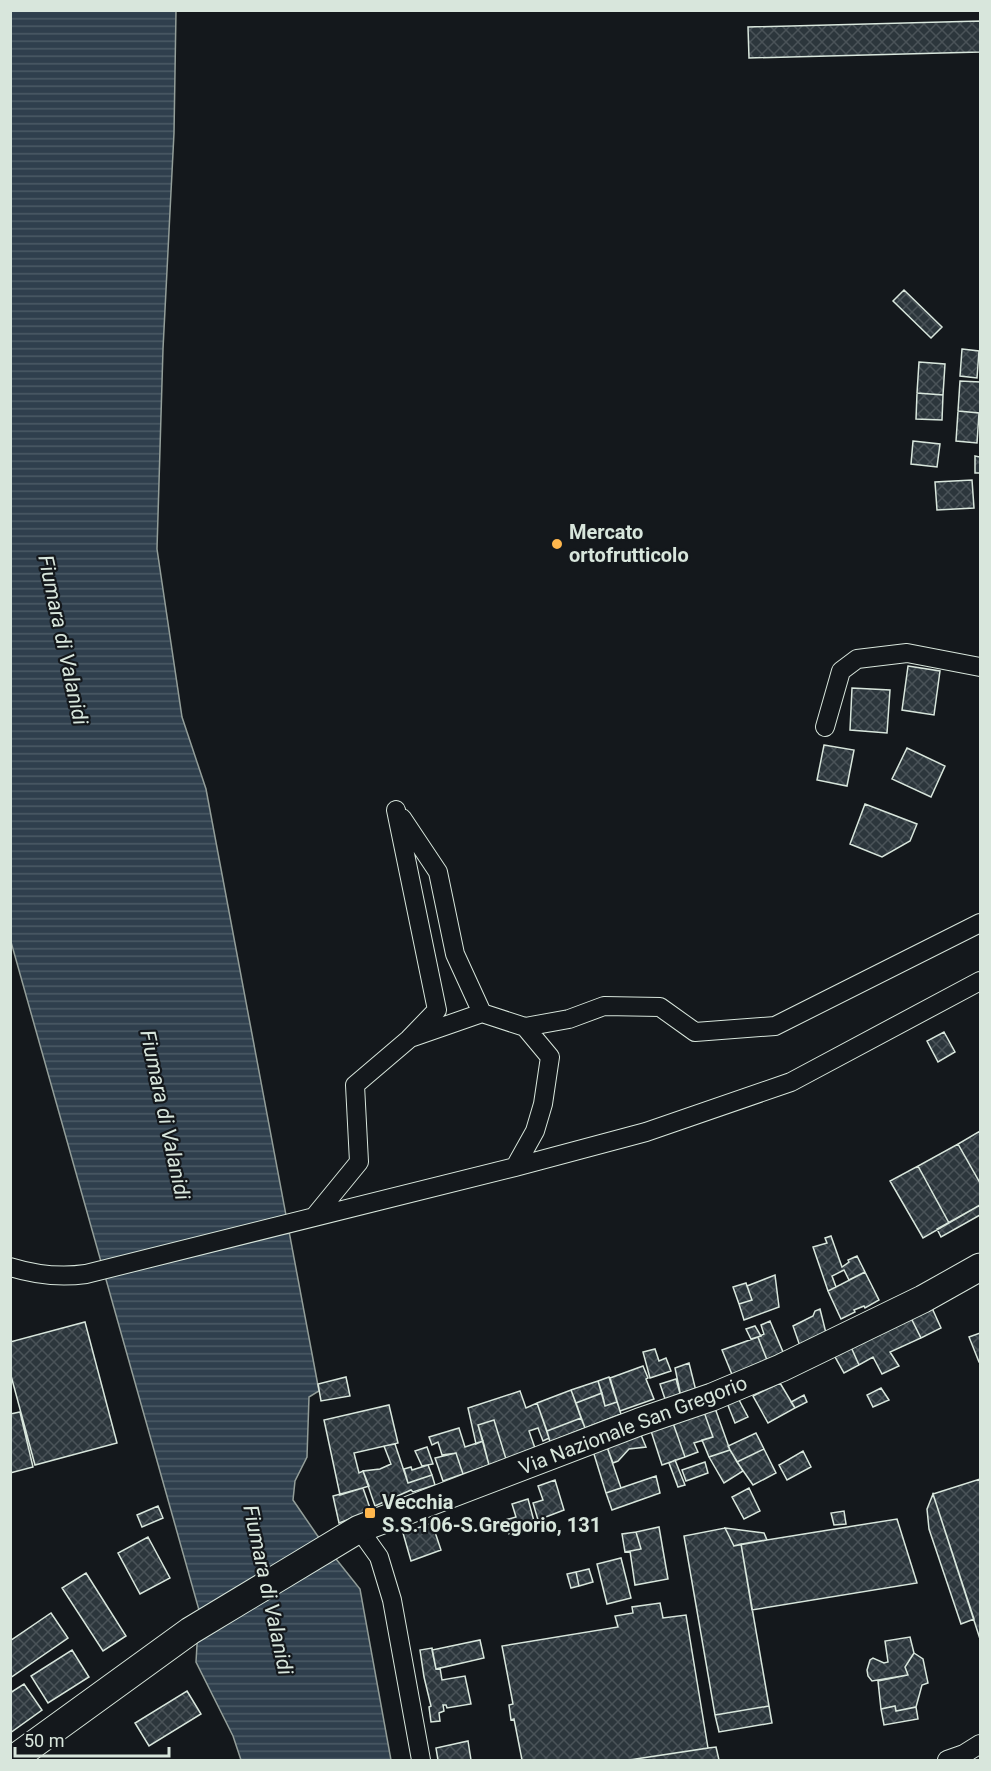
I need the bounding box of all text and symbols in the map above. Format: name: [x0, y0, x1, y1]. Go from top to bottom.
place label: Mercato ortofrutticolo: [569, 520, 689, 567]
marker: Mercato ortofrutticolo: [550, 537, 564, 551]
water label: Fiumara di Valanidi: [33, 553, 93, 727]
water label: Fiumara di Valanidi: [135, 1028, 195, 1202]
street label: Via Nazionale San Gregorio: [516, 1370, 750, 1480]
place label: Vecchia S.S.106-S.Gregorio, 131: [382, 1490, 601, 1537]
water label: Fiumara di Valanidi: [238, 1503, 298, 1677]
marker: Vecchia S.S.106-S.Gregorio, 131: [363, 1506, 377, 1520]
scale bar: [15, 1720, 170, 1758]
text: 50 m: [24, 1730, 64, 1751]

